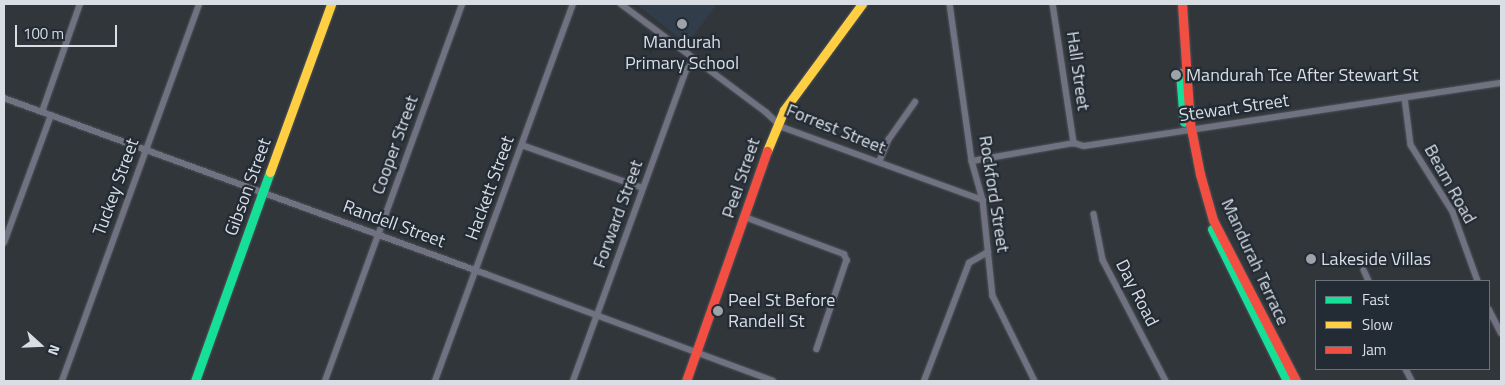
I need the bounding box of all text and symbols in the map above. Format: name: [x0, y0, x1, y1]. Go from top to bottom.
scale bar: [18, 15, 120, 47]
marker: Mandurah Primary School: [676, 18, 688, 30]
text: 100 m: [23, 22, 64, 45]
street label: Hall Street: [1062, 30, 1094, 112]
place label: Mandurah Primary School: [625, 32, 739, 74]
place label: Mandurah Tce After Stewart St: [1186, 64, 1419, 86]
marker: Mandurah Tce After Stewart St: [1170, 69, 1182, 81]
street label: Stewart Street: [1178, 90, 1290, 126]
street label: Cooper Street: [367, 93, 423, 197]
street label: Forrest Street: [783, 99, 889, 159]
street label: Hackett Street: [461, 133, 519, 243]
street label: Rockford Street: [974, 134, 1014, 254]
street label: Gibson Street: [220, 135, 276, 239]
street label: Peel Street: [717, 135, 765, 221]
street label: Tuckey Street: [88, 136, 144, 238]
street label: Beam Road: [1419, 141, 1481, 227]
street label: Forward Street: [588, 157, 648, 271]
street label: Mandurah Terrace: [1216, 195, 1294, 329]
street label: Randell Street: [340, 196, 448, 252]
place label: Lakeside Villas: [1321, 248, 1431, 270]
marker: Lakeside Villas: [1305, 253, 1317, 265]
street label: Day Road: [1111, 256, 1163, 330]
legend: [1315, 280, 1490, 370]
text: Fast: [1362, 288, 1389, 311]
place label: Peel St Before Randell St: [728, 290, 835, 332]
marker: Peel St Before Randell St: [712, 305, 724, 317]
text: Slow: [1362, 313, 1393, 336]
north arrow: [15, 320, 65, 370]
text: Jam: [1362, 338, 1386, 361]
text: N: [43, 342, 66, 358]

